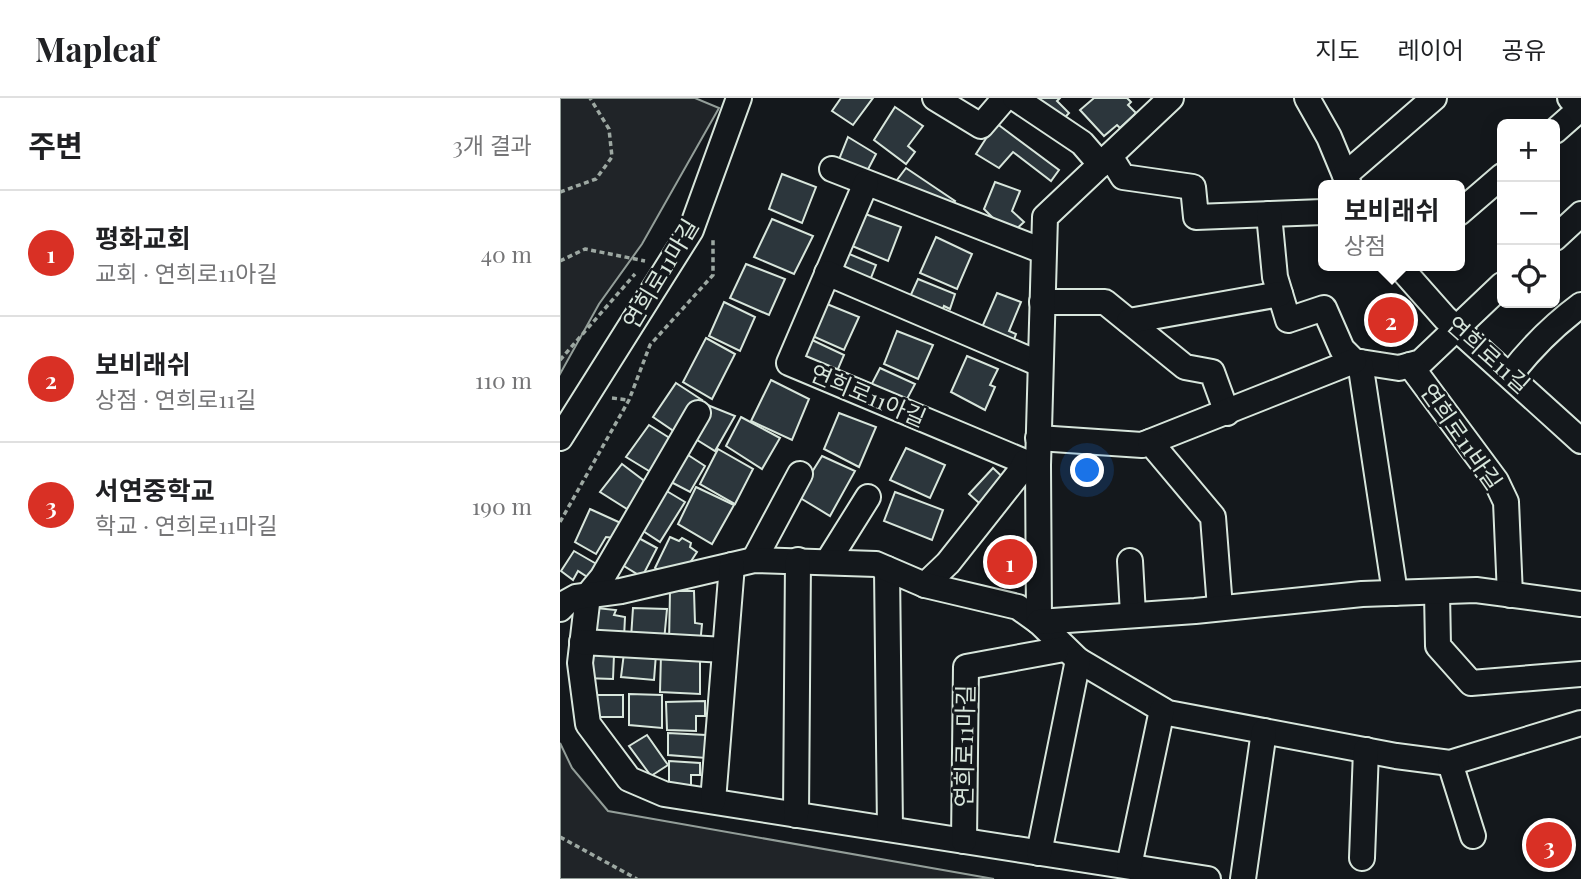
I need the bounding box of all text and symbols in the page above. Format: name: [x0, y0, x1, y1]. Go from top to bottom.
text: Mapleaf: [35, 26, 158, 70]
text: 지도: [1315, 33, 1360, 65]
text: 레이어: [1398, 33, 1464, 65]
text: 공유: [1502, 33, 1546, 65]
map controls: [1497, 119, 1560, 308]
button: +: [1497, 119, 1560, 182]
text: 주변: [28, 125, 83, 165]
text: 3개 결과: [452, 129, 532, 160]
popup: [1318, 180, 1465, 271]
button: −: [1497, 182, 1560, 245]
text: 보비래쉬: [1344, 192, 1439, 227]
street label: 연희로11마길: [615, 213, 705, 334]
text: 평화교회: [95, 220, 191, 255]
text: 상점: [1344, 229, 1386, 260]
text: 1: [47, 238, 55, 269]
text: 40 m: [481, 238, 532, 269]
button: locate: [1497, 245, 1560, 308]
text: 교회 · 연희로11아길: [95, 257, 278, 288]
pin: 2: [1368, 294, 1414, 346]
street label: 연희로11길: [1441, 308, 1537, 399]
text: 보비래쉬: [95, 346, 191, 381]
street label: 연희로11아길: [806, 356, 931, 433]
text: 2: [45, 364, 57, 395]
text: 110 m: [475, 364, 532, 395]
street label: 연희로11바길: [1414, 377, 1510, 495]
text: 상점 · 연희로11길: [95, 383, 257, 414]
your location: [1070, 453, 1104, 487]
text: 서연중학교: [95, 472, 215, 507]
text: 3: [45, 490, 57, 521]
text: 190 m: [472, 490, 532, 521]
text: 학교 · 연희로11마길: [95, 509, 278, 540]
pin: 1: [987, 536, 1033, 588]
street label: 연희로11마길: [947, 684, 980, 808]
pin: 3: [1526, 819, 1572, 871]

